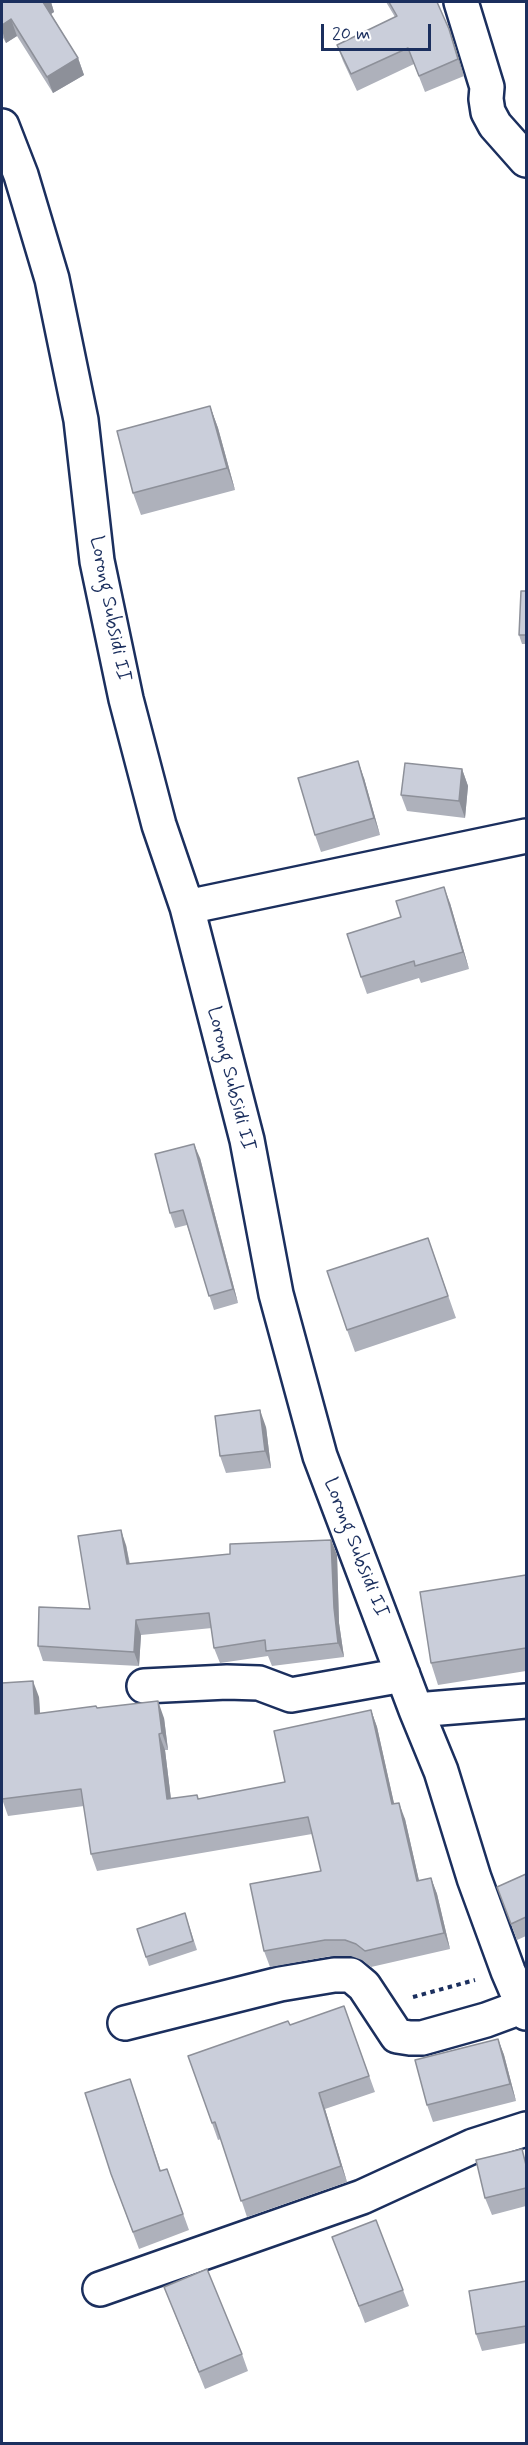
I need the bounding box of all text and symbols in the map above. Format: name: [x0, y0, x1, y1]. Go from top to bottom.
scale bar: [324, 12, 434, 50]
text: 20 m: [332, 22, 370, 46]
street label: Lorong Subsidi II: [83, 534, 135, 684]
street label: Lorong Subsidi II: [200, 1004, 260, 1154]
street label: Lorong Subsidi II: [317, 1475, 393, 1621]

